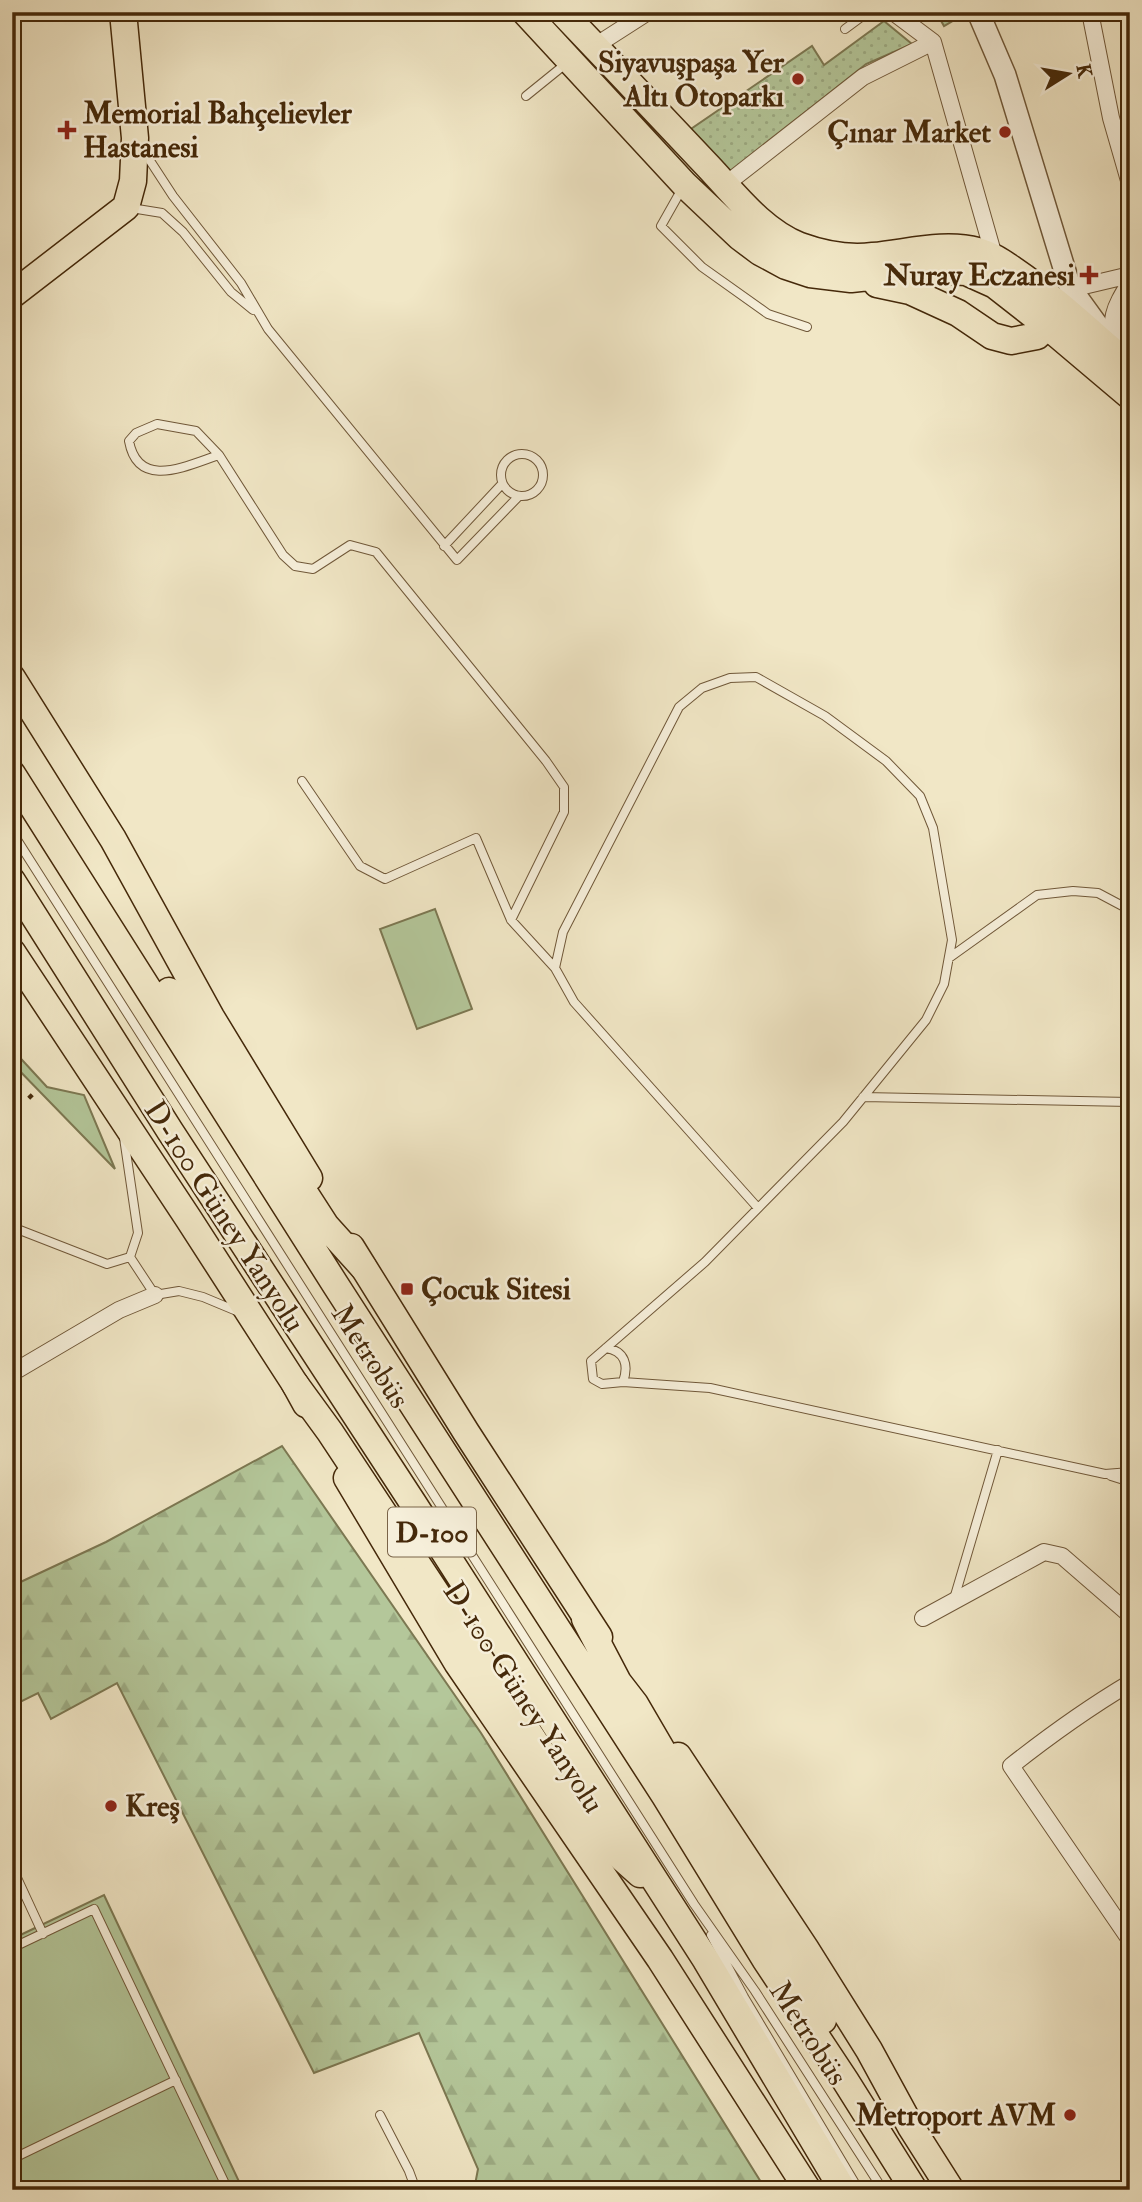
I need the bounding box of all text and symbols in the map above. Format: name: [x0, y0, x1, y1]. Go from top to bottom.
north arrow: [1034, 38, 1104, 108]
place label: Siyavuşpaşa Yer Altı Otoparkı: [598, 44, 785, 115]
text: K: [1071, 62, 1097, 80]
marker: Siyavuşpaşa Yer Altı Otoparkı: [790, 71, 806, 87]
place label: Memorial Bahçelievler Hastanesi: [82, 95, 352, 166]
place label: Çınar Market: [827, 114, 991, 151]
marker: Memorial Bahçelievler Hastanesi: [57, 120, 77, 140]
marker: Çınar Market: [997, 124, 1013, 140]
place label: Nuray Eczanesi: [883, 257, 1075, 294]
marker: Nuray Eczanesi: [1081, 267, 1097, 283]
street label: D-100 Güney Yanyolu: [136, 1093, 313, 1339]
place label: Çocuk Sitesi: [421, 1271, 571, 1308]
marker: Çocuk Sitesi: [399, 1281, 415, 1297]
street label: Metrobüs: [323, 1297, 418, 1415]
road number: D-100: [388, 1508, 476, 1556]
street label: D-100 Güney Yanyolu: [435, 1574, 612, 1820]
place label: Kreş: [125, 1788, 180, 1825]
marker: Kreş: [103, 1798, 119, 1814]
street label: Metrobüs: [761, 1974, 856, 2092]
place label: Metroport AVM: [854, 2097, 1056, 2134]
marker: Metroport AVM: [1062, 2107, 1078, 2123]

